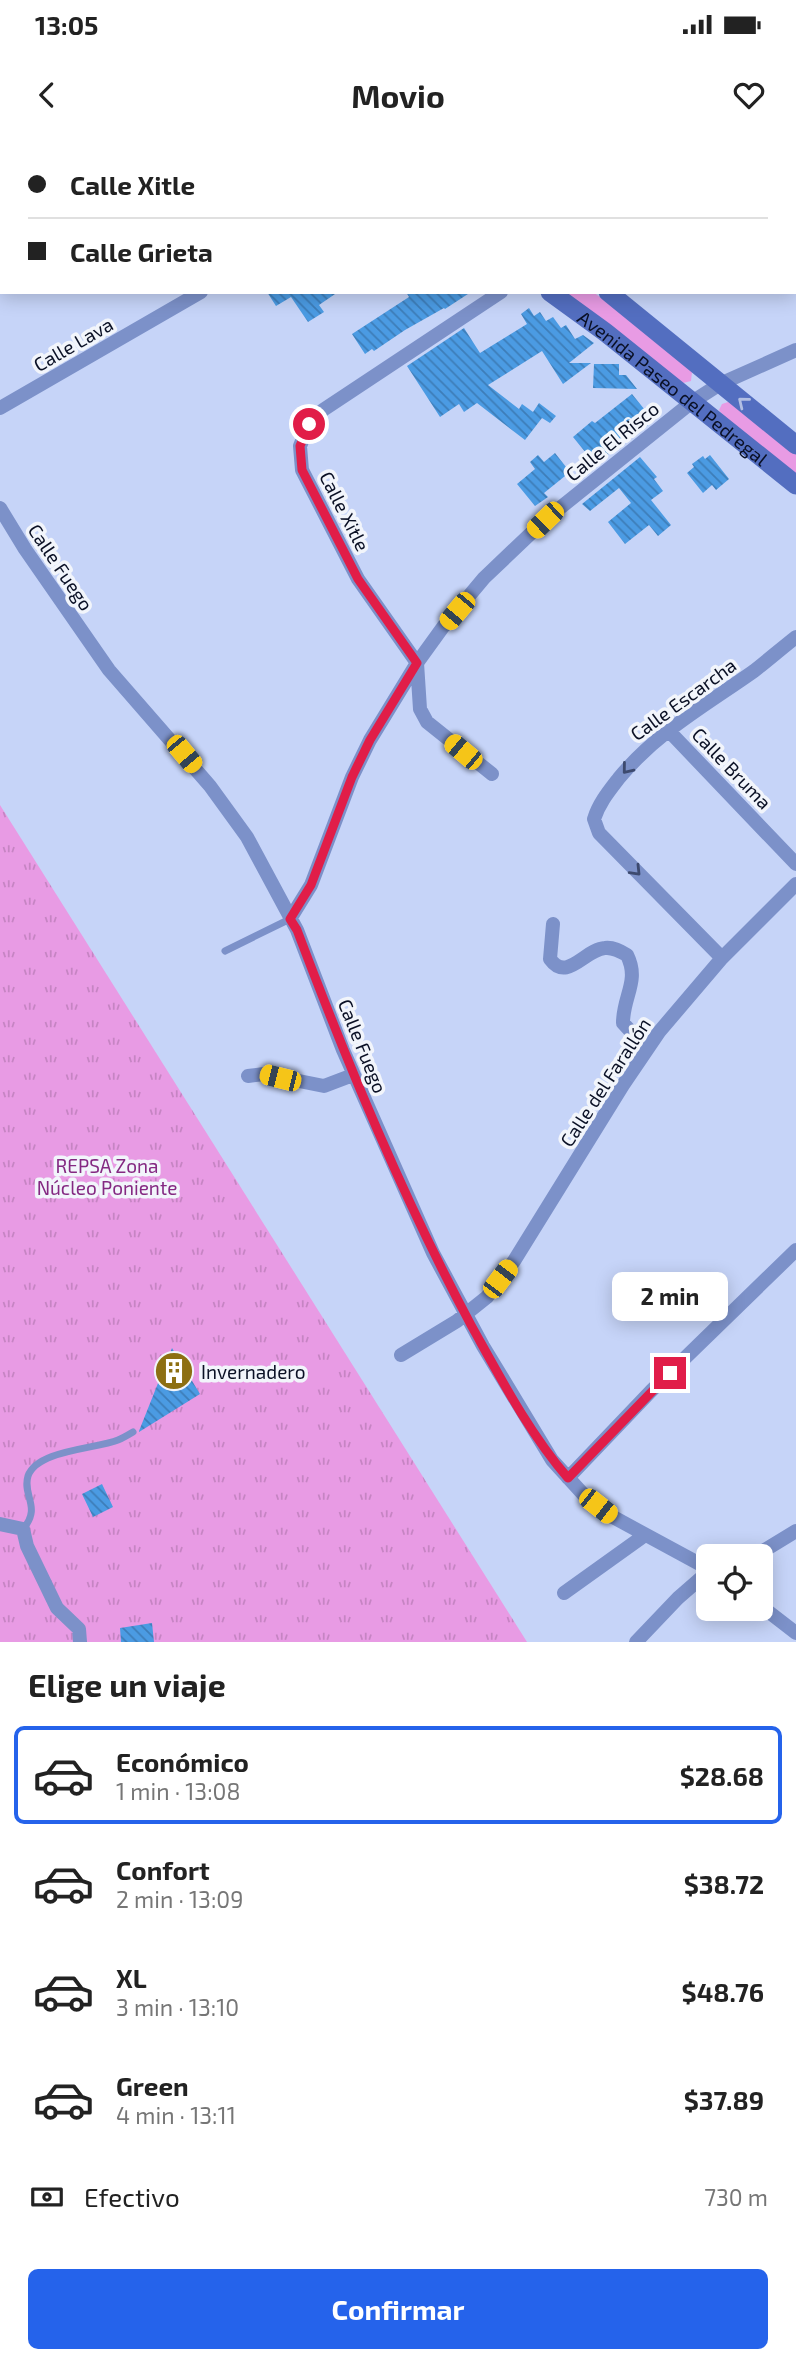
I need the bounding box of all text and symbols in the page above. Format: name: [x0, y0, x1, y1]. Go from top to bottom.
text: 13:05: [35, 9, 98, 40]
icon: back: [28, 76, 66, 114]
text: Movio: [351, 76, 445, 114]
icon: heart: [730, 76, 768, 114]
text: Calle Xitle: [70, 169, 195, 200]
text: Calle Grieta: [70, 236, 213, 267]
street label: Avenida Paseo del Pedregal: [574, 305, 773, 470]
street label: Calle Lava: [29, 312, 117, 376]
street label: Calle El Risco: [561, 396, 663, 486]
one-way arrow: [739, 398, 751, 411]
route start: [293, 408, 325, 440]
street label: Calle Xitle: [315, 467, 375, 555]
car: [523, 498, 568, 542]
street label: Calle Fuego: [24, 519, 98, 615]
car: [436, 588, 479, 634]
street label: Calle Escarcha: [626, 653, 740, 745]
street label: Calle Bruma: [688, 722, 776, 814]
car: [441, 730, 486, 774]
car: [163, 731, 206, 777]
one-way arrow: [623, 760, 635, 773]
one-way arrow: [628, 863, 641, 876]
street label: Calle Fuego: [334, 996, 392, 1096]
street label: Calle del Farallón: [555, 1013, 655, 1151]
car: [258, 1063, 303, 1093]
park label: REPSA Zona Núcleo Poniente: [37, 1154, 177, 1199]
car: [479, 1256, 522, 1302]
callout: 2 min: [612, 1272, 728, 1320]
text: 2 min: [641, 1282, 699, 1310]
building icon: Invernadero: [153, 1350, 195, 1392]
route end: [654, 1357, 686, 1389]
place label: Invernadero: [201, 1360, 306, 1383]
car: [575, 1485, 622, 1527]
map controls: [696, 1544, 773, 1621]
button: locate: [696, 1544, 773, 1621]
text: Elige un viaje: [28, 1665, 226, 1703]
icon: car: [32, 1744, 95, 1807]
text: Económico: [116, 1746, 249, 1777]
text: $28.68: [680, 1760, 764, 1791]
text: 1 min · 13:08: [116, 1777, 240, 1805]
icon: car: [32, 1852, 95, 1915]
text: Confort: [116, 1854, 210, 1885]
text: $38.72: [684, 1868, 764, 1899]
text: 2 min · 13:09: [116, 1885, 243, 1913]
icon: car: [32, 1960, 95, 2023]
text: XL: [116, 1962, 147, 1993]
text: $48.76: [682, 1976, 764, 2007]
text: 3 min · 13:10: [116, 1993, 239, 2021]
icon: car: [32, 2068, 95, 2131]
text: Green: [116, 2070, 189, 2101]
text: $37.89: [684, 2084, 764, 2115]
text: 4 min · 13:11: [116, 2101, 236, 2129]
icon: cash: [28, 2178, 66, 2216]
text: Efectivo: [84, 2181, 180, 2212]
text: 730 m: [704, 2183, 768, 2211]
button: Confirmar: [28, 2269, 768, 2349]

